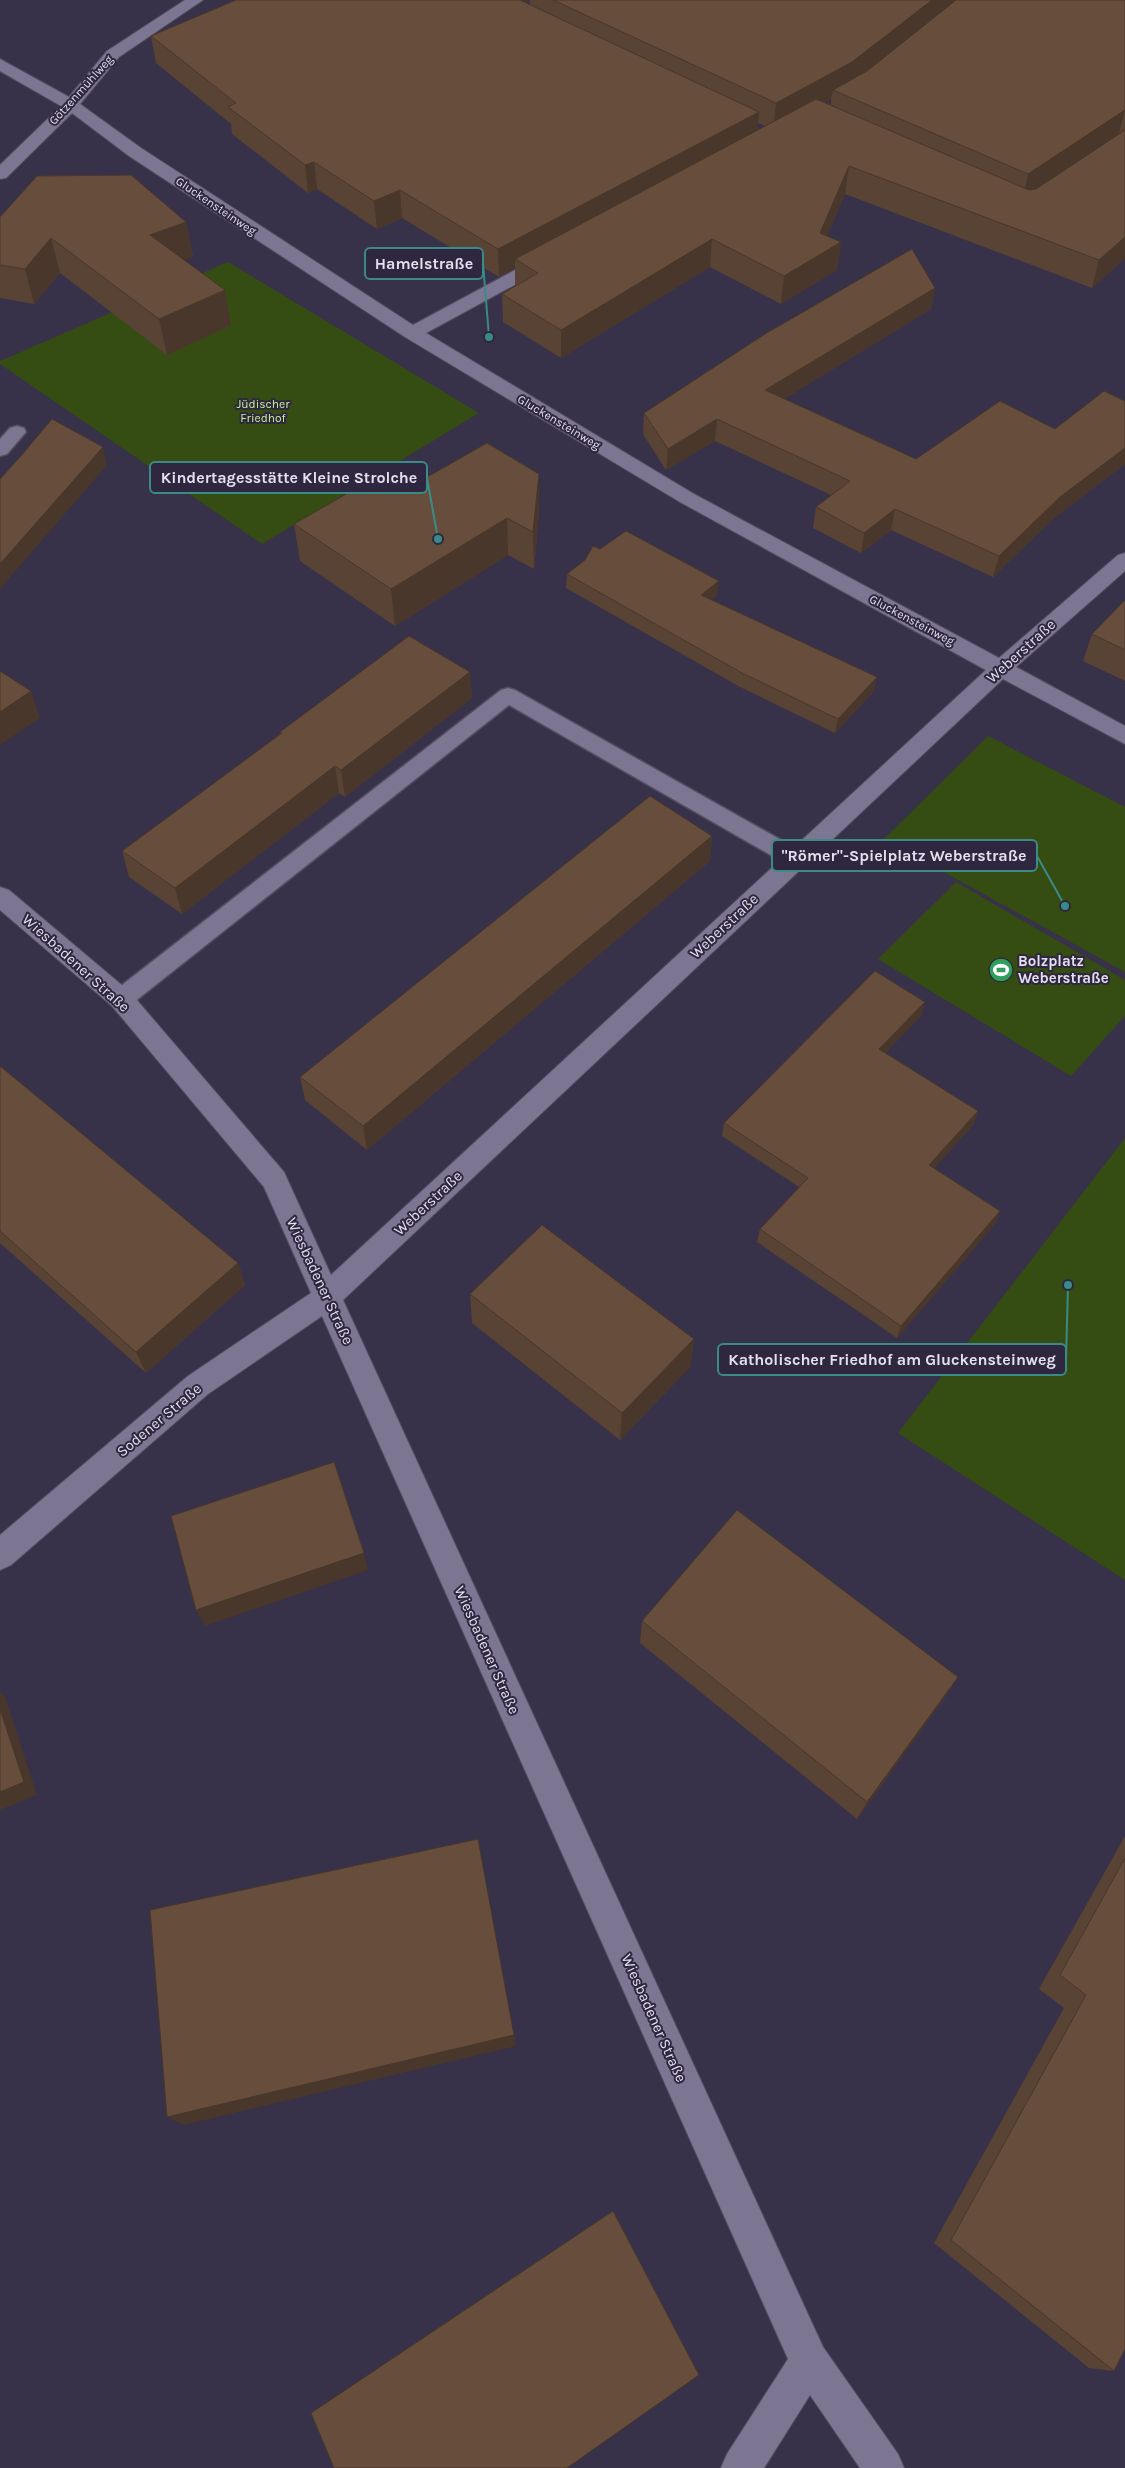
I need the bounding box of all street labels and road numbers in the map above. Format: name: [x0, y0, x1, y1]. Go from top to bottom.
street label: Götzenmühlweg: [46, 52, 116, 128]
street label: Gluckensteinweg: [173, 174, 259, 238]
street label: Gluckensteinweg: [515, 392, 603, 452]
street label: Gluckensteinweg: [867, 592, 957, 648]
street label: Weberstraße: [983, 615, 1059, 687]
street label: Weberstraße: [686, 890, 762, 962]
street label: Wiesbadener Straße: [19, 910, 133, 1016]
street label: Weberstraße: [390, 1167, 466, 1239]
street label: Wiesbadener Straße: [283, 1215, 357, 1347]
street label: Sodener Straße: [113, 1379, 205, 1461]
street label: Wiesbadener Straße: [451, 1583, 523, 1717]
street label: Wiesbadener Straße: [618, 1951, 690, 2085]

